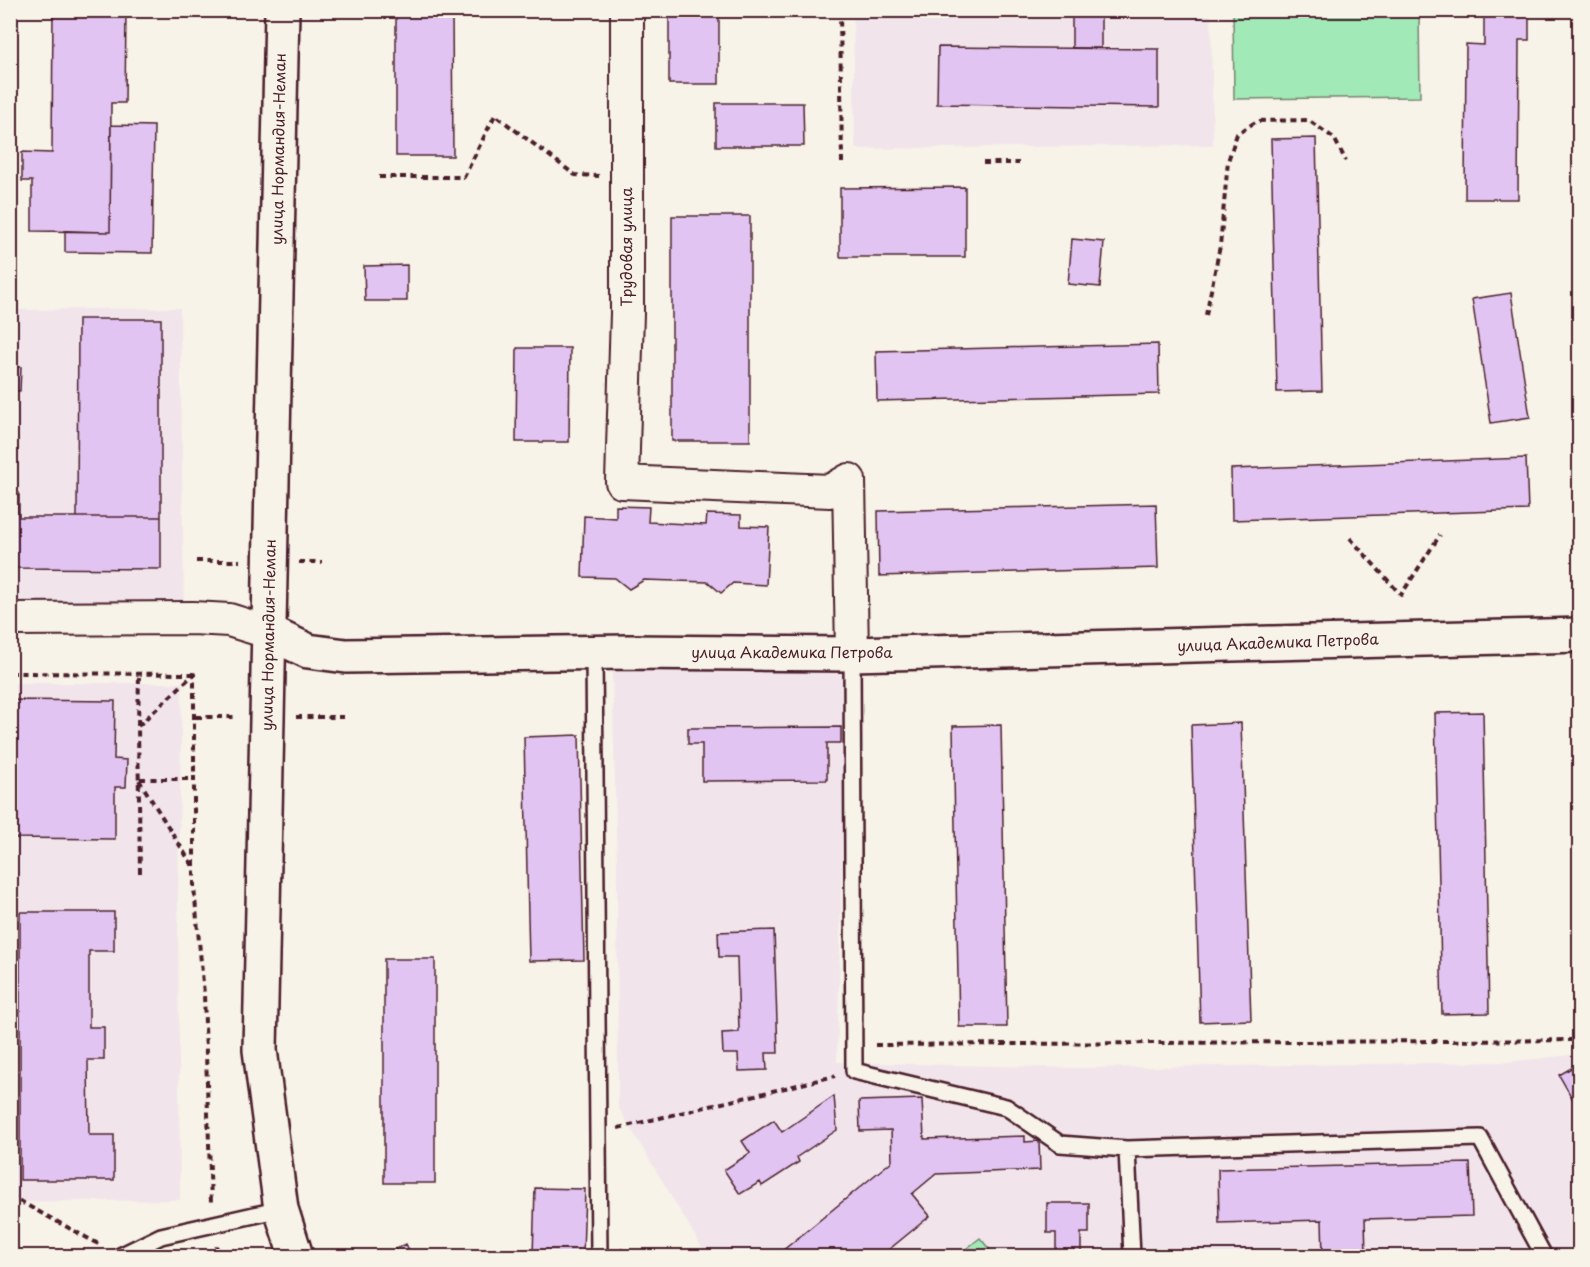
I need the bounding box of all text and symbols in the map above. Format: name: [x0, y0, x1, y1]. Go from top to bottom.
street label: улица Нормандия-Неман: [264, 53, 291, 245]
street label: Трудовая улица: [614, 187, 637, 307]
street label: улица Нормандия-Неман: [254, 539, 281, 731]
street label: улица Академика Петрова: [1177, 626, 1380, 657]
street label: улица Академика Петрова: [691, 640, 893, 663]

